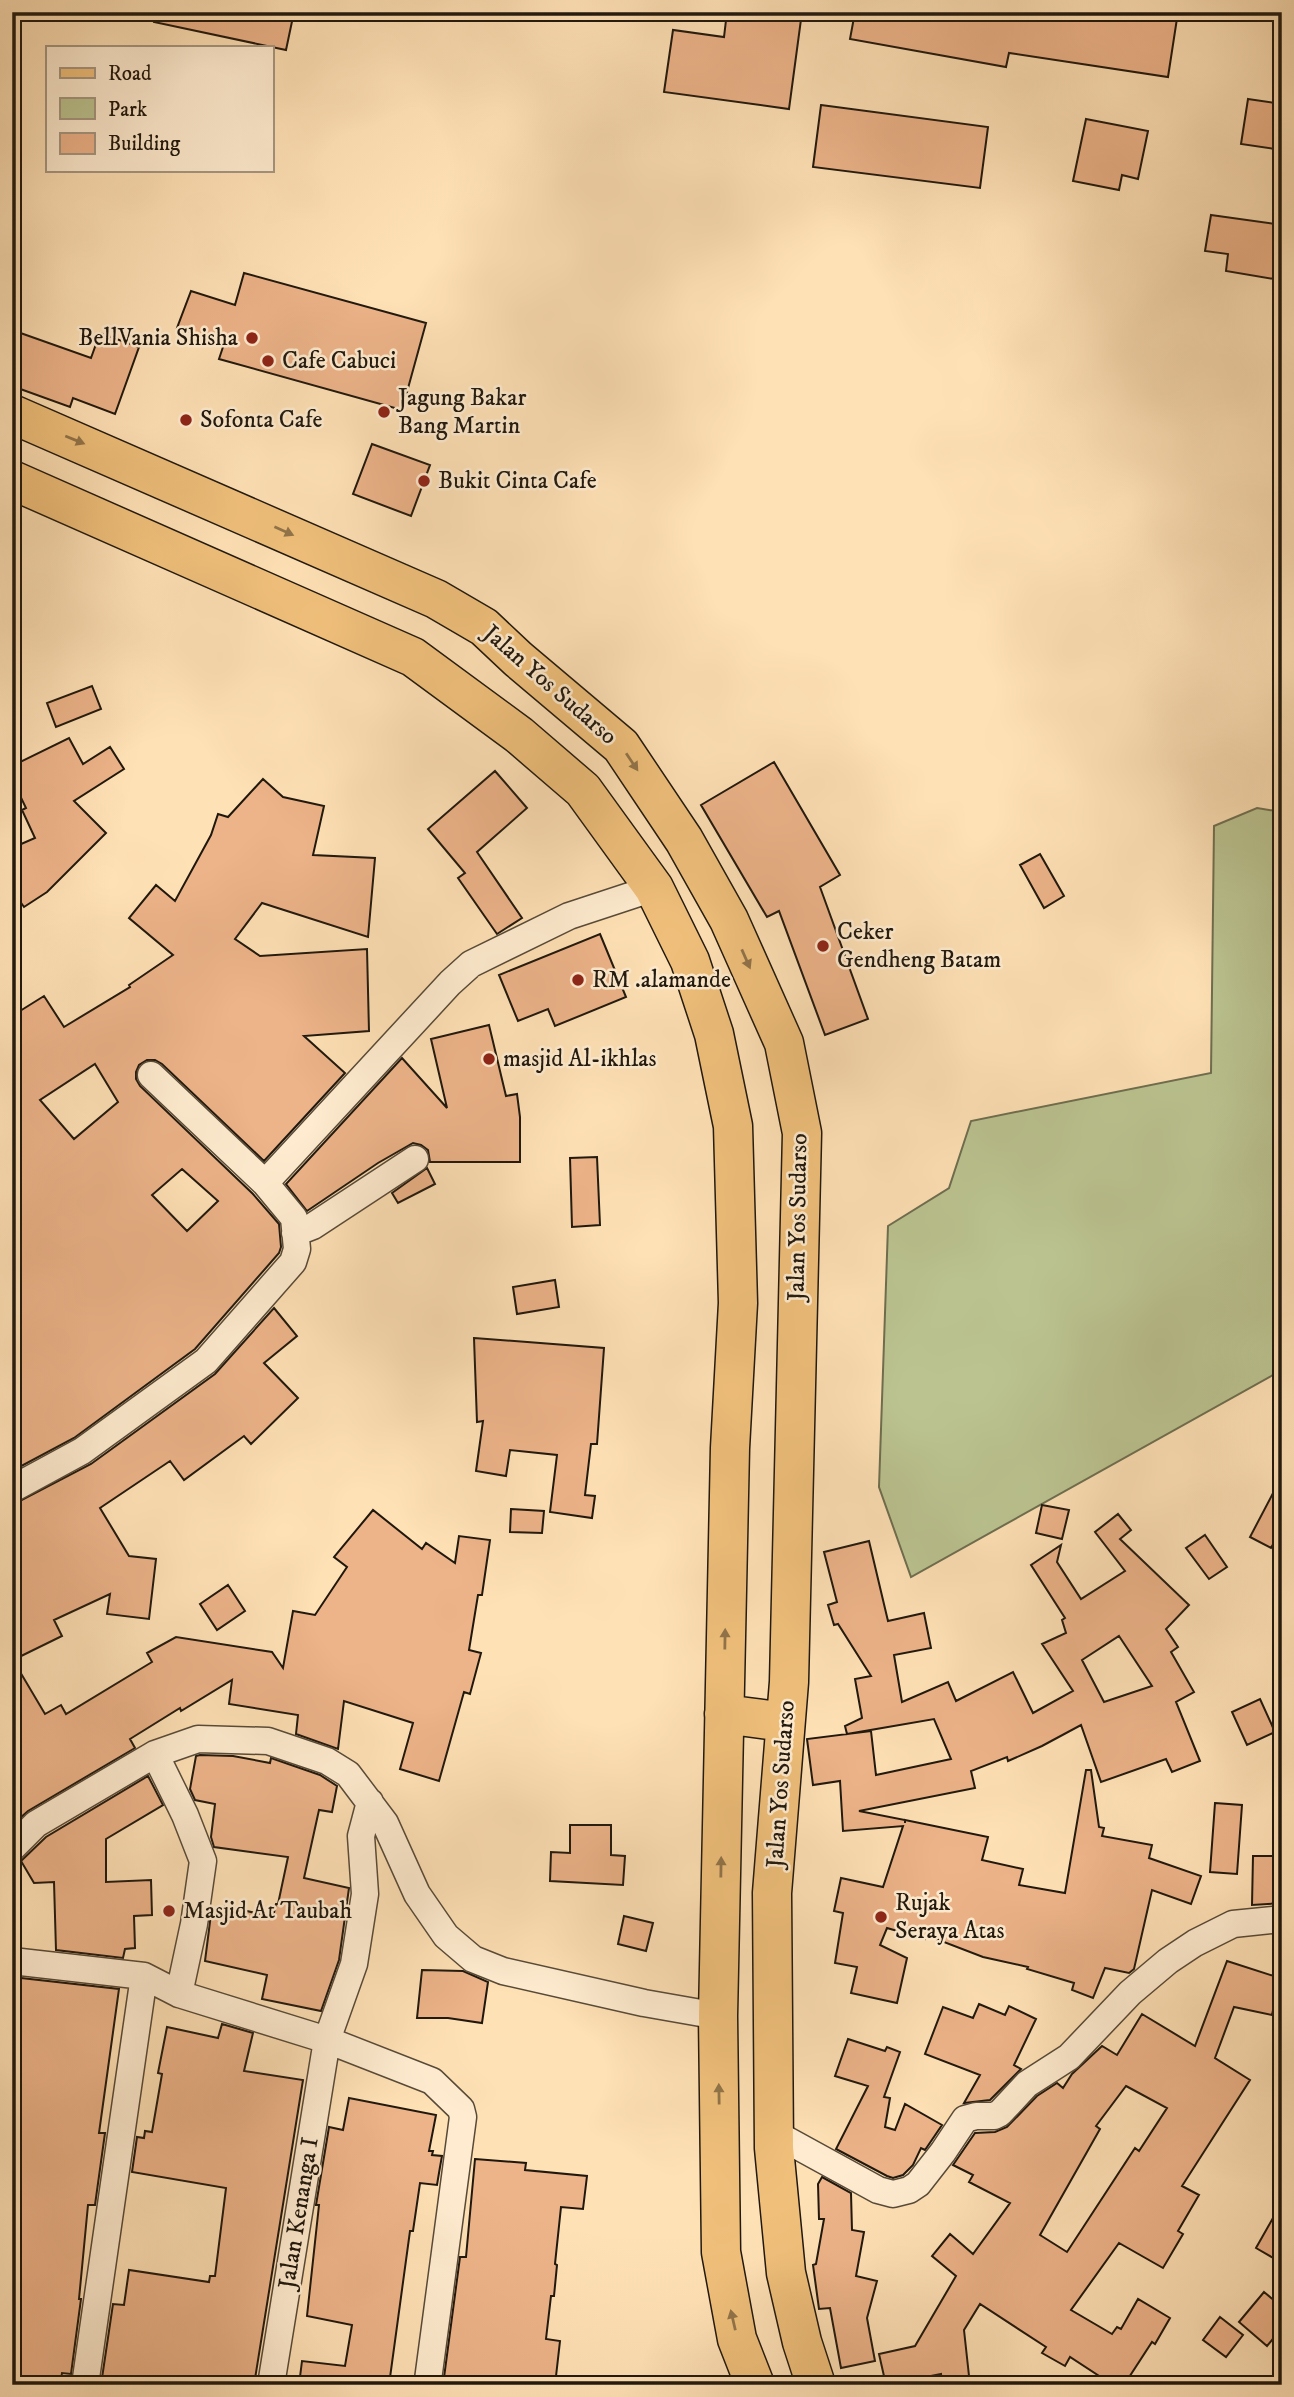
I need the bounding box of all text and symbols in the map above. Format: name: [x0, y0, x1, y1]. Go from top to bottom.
legend: [46, 46, 273, 172]
text: Road: [108, 61, 152, 87]
text: Park: [108, 97, 148, 123]
text: Building: [108, 131, 181, 157]
place label: BellVania Shisha: [78, 323, 239, 353]
marker: BellVania Shisha: [244, 330, 260, 346]
place label: Cafe Cabuci: [282, 346, 396, 376]
marker: Cafe Cabuci: [260, 353, 276, 369]
place label: Jagung Bakar Bang Martin: [396, 383, 526, 441]
marker: Jagung Bakar Bang Martin: [376, 404, 392, 420]
place label: Sofonta Cafe: [200, 405, 323, 435]
marker: Sofonta Cafe: [178, 412, 194, 428]
one-way arrow: [65, 435, 86, 446]
place label: Bukit Cinta Cafe: [438, 466, 597, 496]
marker: Bukit Cinta Cafe: [416, 473, 432, 489]
one-way arrow: [274, 526, 295, 537]
street label: Jalan Yos Sudarso: [475, 617, 623, 751]
one-way arrow: [625, 753, 638, 772]
place label: Ceker Gendheng Batam: [837, 917, 1001, 975]
marker: Ceker Gendheng Batam: [815, 938, 831, 954]
one-way arrow: [740, 949, 752, 969]
place label: RM .alamande: [592, 965, 731, 995]
marker: RM .alamande: [570, 972, 586, 988]
place label: masjid Al-ikhlas: [503, 1044, 657, 1074]
marker: masjid Al-ikhlas: [481, 1051, 497, 1067]
street label: Jalan Yos Sudarso: [782, 1133, 814, 1303]
one-way arrow: [720, 1628, 731, 1650]
street label: Jalan Yos Sudarso: [760, 1699, 802, 1871]
one-way arrow: [715, 1855, 727, 1877]
place label: Rujak Seraya Atas: [895, 1888, 1004, 1946]
place label: Masjid At Taubah: [183, 1896, 353, 1926]
marker: Masjid At Taubah: [161, 1903, 177, 1919]
marker: Rujak Seraya Atas: [873, 1909, 889, 1925]
one-way arrow: [713, 2083, 725, 2105]
street label: Jalan Kenanga I: [272, 2135, 326, 2293]
one-way arrow: [727, 2309, 738, 2331]

